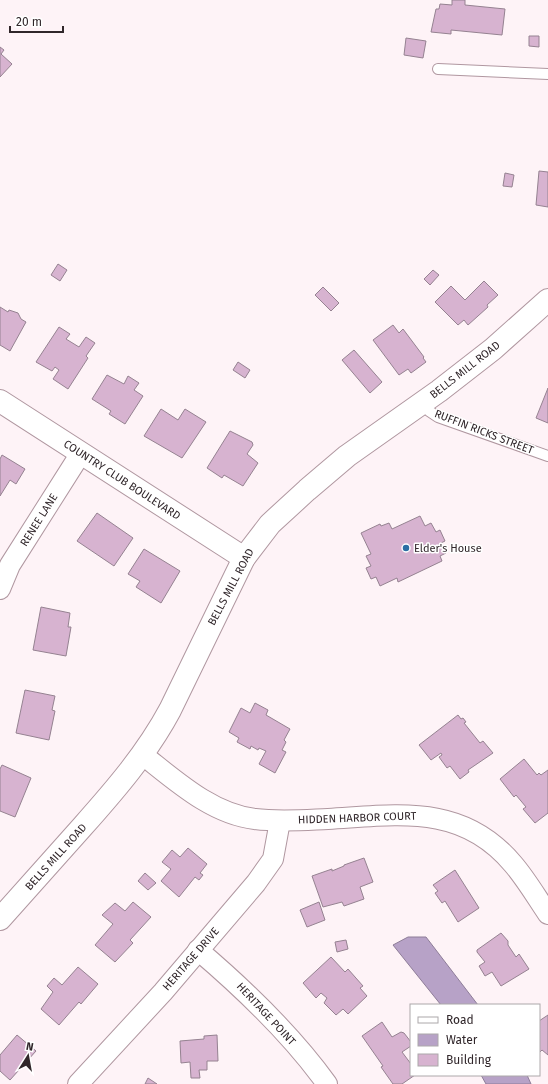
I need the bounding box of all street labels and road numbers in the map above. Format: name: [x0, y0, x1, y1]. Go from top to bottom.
street label: BELLS MILL ROAD: [427, 339, 503, 401]
street label: RUFFIN RICKS STREET: [433, 407, 536, 457]
street label: COUNTRY CLUB BOULEVARD: [61, 437, 183, 523]
street label: RENEE LANE: [18, 491, 60, 549]
street label: BELLS MILL ROAD: [205, 546, 257, 628]
street label: HIDDEN HARBOR COURT: [298, 809, 417, 827]
street label: BELLS MILL ROAD: [23, 821, 89, 893]
street label: HERITAGE DRIVE: [160, 925, 222, 993]
street label: HERITAGE POINT: [234, 980, 299, 1048]

